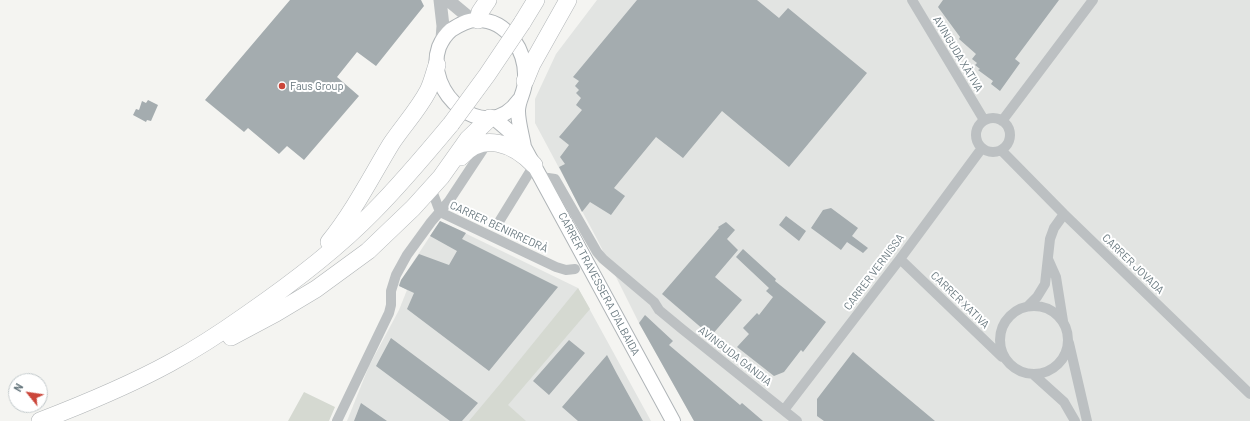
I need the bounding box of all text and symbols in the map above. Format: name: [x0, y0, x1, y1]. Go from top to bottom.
street label: AVINGUDA XÀTIVA: [930, 14, 986, 94]
place label: Faus Group: [290, 79, 344, 93]
marker: Faus Group: [277, 81, 287, 91]
street label: CARRER BENIRREDRÀ: [448, 198, 550, 256]
street label: CARRER TRAVESSERA D'ALBAIDA: [556, 210, 642, 358]
street label: CARRER VERNISSA: [841, 231, 907, 313]
street label: CARRER JOVADA: [1099, 231, 1167, 297]
street label: CARRER XATIVA: [928, 269, 992, 331]
street label: AVINGUDA GANDIA: [696, 323, 774, 389]
north arrow: [8, 373, 48, 413]
text: N: [11, 381, 25, 394]

